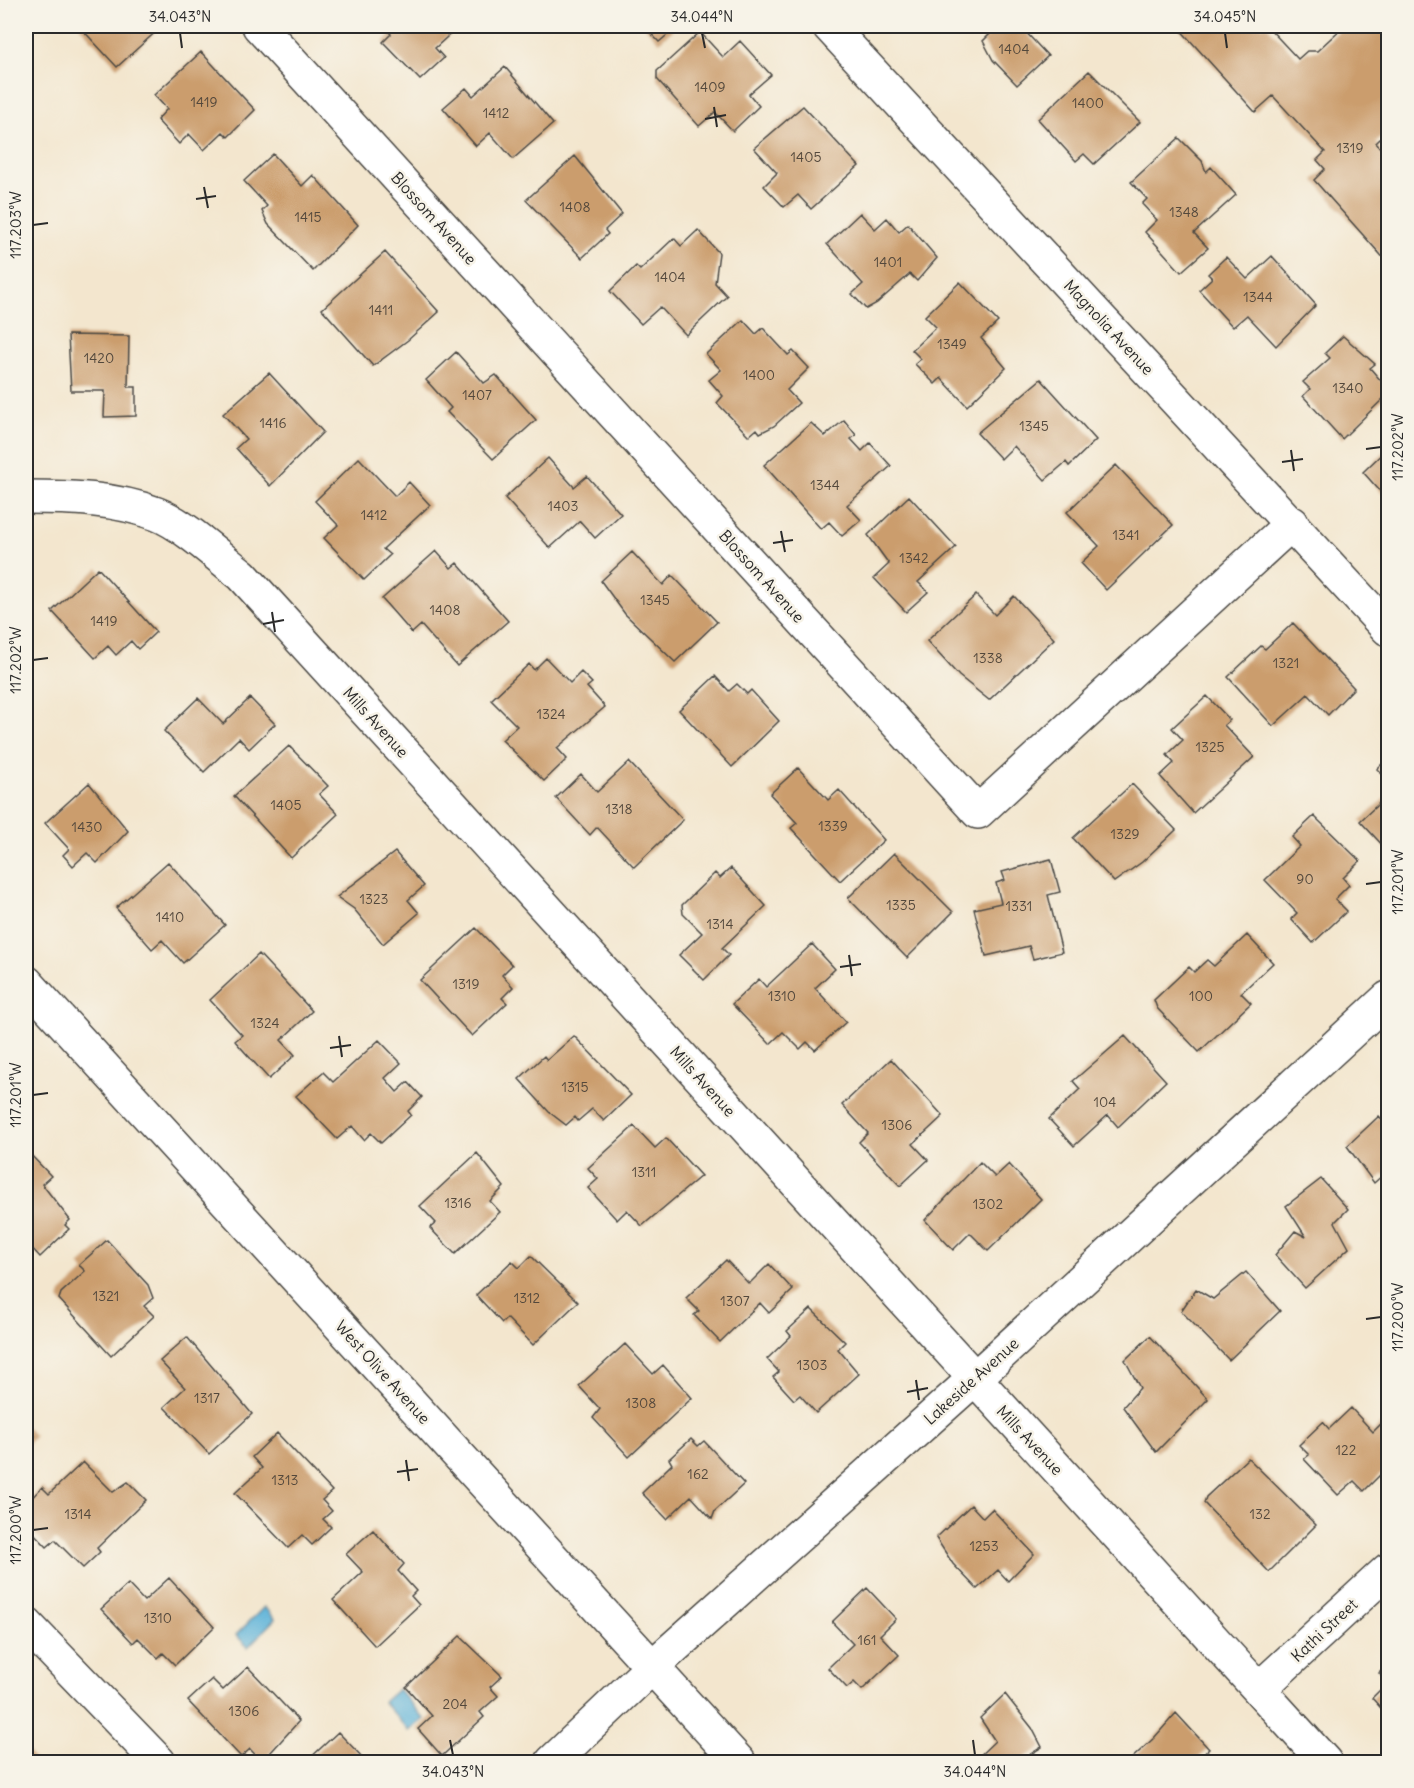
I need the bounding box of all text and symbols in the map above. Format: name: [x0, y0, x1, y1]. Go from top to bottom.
text: 34.043°N: [149, 7, 211, 26]
text: 34.044°N: [671, 7, 733, 26]
text: 34.045°N: [1194, 7, 1256, 26]
house number: 1404: [999, 40, 1029, 58]
house number: 1409: [695, 78, 725, 96]
house number: 1419: [190, 93, 218, 111]
house number: 1400: [1072, 94, 1104, 112]
house number: 1412: [483, 104, 510, 122]
house number: 1319: [1337, 139, 1363, 157]
house number: 1405: [791, 148, 821, 166]
street label: Blossom Avenue: [387, 167, 481, 269]
text: 117.203°W: [6, 191, 25, 259]
house number: 1408: [560, 198, 590, 216]
house number: 1348: [1169, 203, 1199, 221]
house number: 1415: [294, 208, 322, 226]
house number: 1401: [874, 253, 902, 271]
house number: 1404: [655, 268, 685, 286]
street label: Magnolia Avenue: [1060, 275, 1158, 379]
house number: 1344: [1243, 288, 1273, 306]
house number: 1411: [369, 301, 393, 319]
house number: 1349: [937, 335, 967, 353]
house number: 1420: [84, 349, 114, 367]
house number: 1400: [743, 366, 775, 384]
house number: 1340: [1333, 379, 1363, 397]
house number: 1407: [462, 386, 492, 404]
text: 117.202°W: [1388, 413, 1407, 481]
house number: 1416: [259, 414, 287, 432]
house number: 1345: [1019, 417, 1049, 435]
house number: 1344: [810, 476, 840, 494]
house number: 1403: [548, 497, 578, 515]
house number: 1412: [361, 506, 388, 524]
street label: Blossom Avenue: [715, 525, 809, 627]
house number: 1341: [1112, 526, 1140, 544]
house number: 1342: [899, 549, 929, 567]
house number: 1345: [640, 591, 670, 609]
house number: 1408: [430, 601, 460, 619]
house number: 1419: [90, 612, 118, 630]
text: 117.202°W: [6, 626, 25, 694]
house number: 1338: [973, 649, 1003, 667]
house number: 1321: [1273, 654, 1299, 672]
street label: Mills Avenue: [339, 682, 413, 762]
house number: 1324: [536, 705, 566, 723]
house number: 1325: [1195, 738, 1225, 756]
house number: 1405: [271, 796, 301, 814]
house number: 1318: [606, 800, 632, 818]
house number: 1339: [818, 817, 848, 835]
house number: 1430: [72, 818, 102, 836]
house number: 1329: [1110, 825, 1140, 843]
text: 117.201°W: [1388, 849, 1407, 915]
house number: 90: [1296, 870, 1314, 888]
house number: 1323: [359, 890, 389, 908]
house number: 1335: [886, 896, 916, 914]
house number: 1331: [1006, 897, 1032, 915]
house number: 1410: [156, 908, 184, 926]
house number: 1314: [706, 915, 734, 933]
house number: 1319: [453, 975, 479, 993]
house number: 1310: [768, 987, 796, 1005]
house number: 100: [1189, 987, 1213, 1005]
house number: 1324: [250, 1014, 280, 1032]
street label: Mills Avenue: [666, 1041, 740, 1121]
text: 117.201°W: [6, 1062, 25, 1128]
house number: 1315: [562, 1078, 588, 1096]
house number: 104: [1094, 1093, 1116, 1111]
house number: 1306: [882, 1116, 912, 1134]
house number: 1311: [632, 1163, 656, 1181]
house number: 1316: [445, 1194, 472, 1212]
house number: 1302: [973, 1195, 1004, 1213]
text: 117.200°W: [1388, 1282, 1407, 1351]
house number: 1321: [93, 1287, 119, 1305]
house number: 1312: [514, 1289, 541, 1307]
house number: 1307: [720, 1292, 750, 1310]
street label: West Olive Avenue: [331, 1316, 435, 1428]
street label: Lakeside Avenue: [919, 1333, 1023, 1429]
house number: 1303: [797, 1356, 827, 1374]
house number: 1317: [194, 1389, 220, 1407]
house number: 1308: [626, 1394, 656, 1412]
street label: Mills Avenue: [993, 1401, 1067, 1479]
house number: 122: [1336, 1441, 1357, 1459]
house number: 162: [687, 1465, 709, 1483]
house number: 1313: [272, 1471, 298, 1489]
text: 117.200°W: [6, 1495, 25, 1564]
house number: 1314: [64, 1505, 92, 1523]
house number: 132: [1249, 1505, 1271, 1523]
house number: 1253: [969, 1537, 999, 1555]
street label: Kathi Street: [1287, 1594, 1362, 1666]
house number: 1310: [144, 1609, 172, 1627]
house number: 161: [857, 1631, 877, 1649]
house number: 204: [443, 1695, 467, 1713]
house number: 1306: [229, 1702, 259, 1720]
text: 34.043°N: [422, 1762, 484, 1781]
text: 34.044°N: [944, 1762, 1006, 1781]

